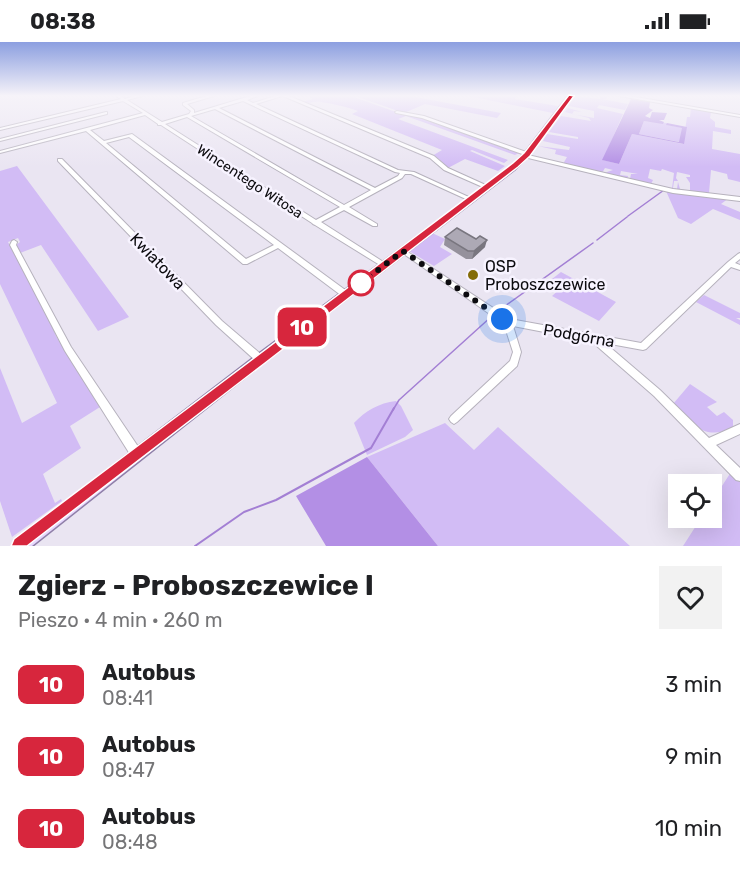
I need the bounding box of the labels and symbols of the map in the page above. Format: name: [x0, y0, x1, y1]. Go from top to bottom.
street label: Wincentego Witosa: [194, 141, 306, 222]
street label: Kwiatowa: [126, 229, 189, 294]
place label: OSP Proboszczewice: [485, 257, 605, 294]
marker: OSP Proboszczewice: [466, 268, 480, 282]
unlabelled marker: [348, 270, 374, 296]
your location: [487, 304, 517, 334]
line badge: 10: [275, 308, 329, 346]
street label: Podgórna: [542, 320, 616, 351]

